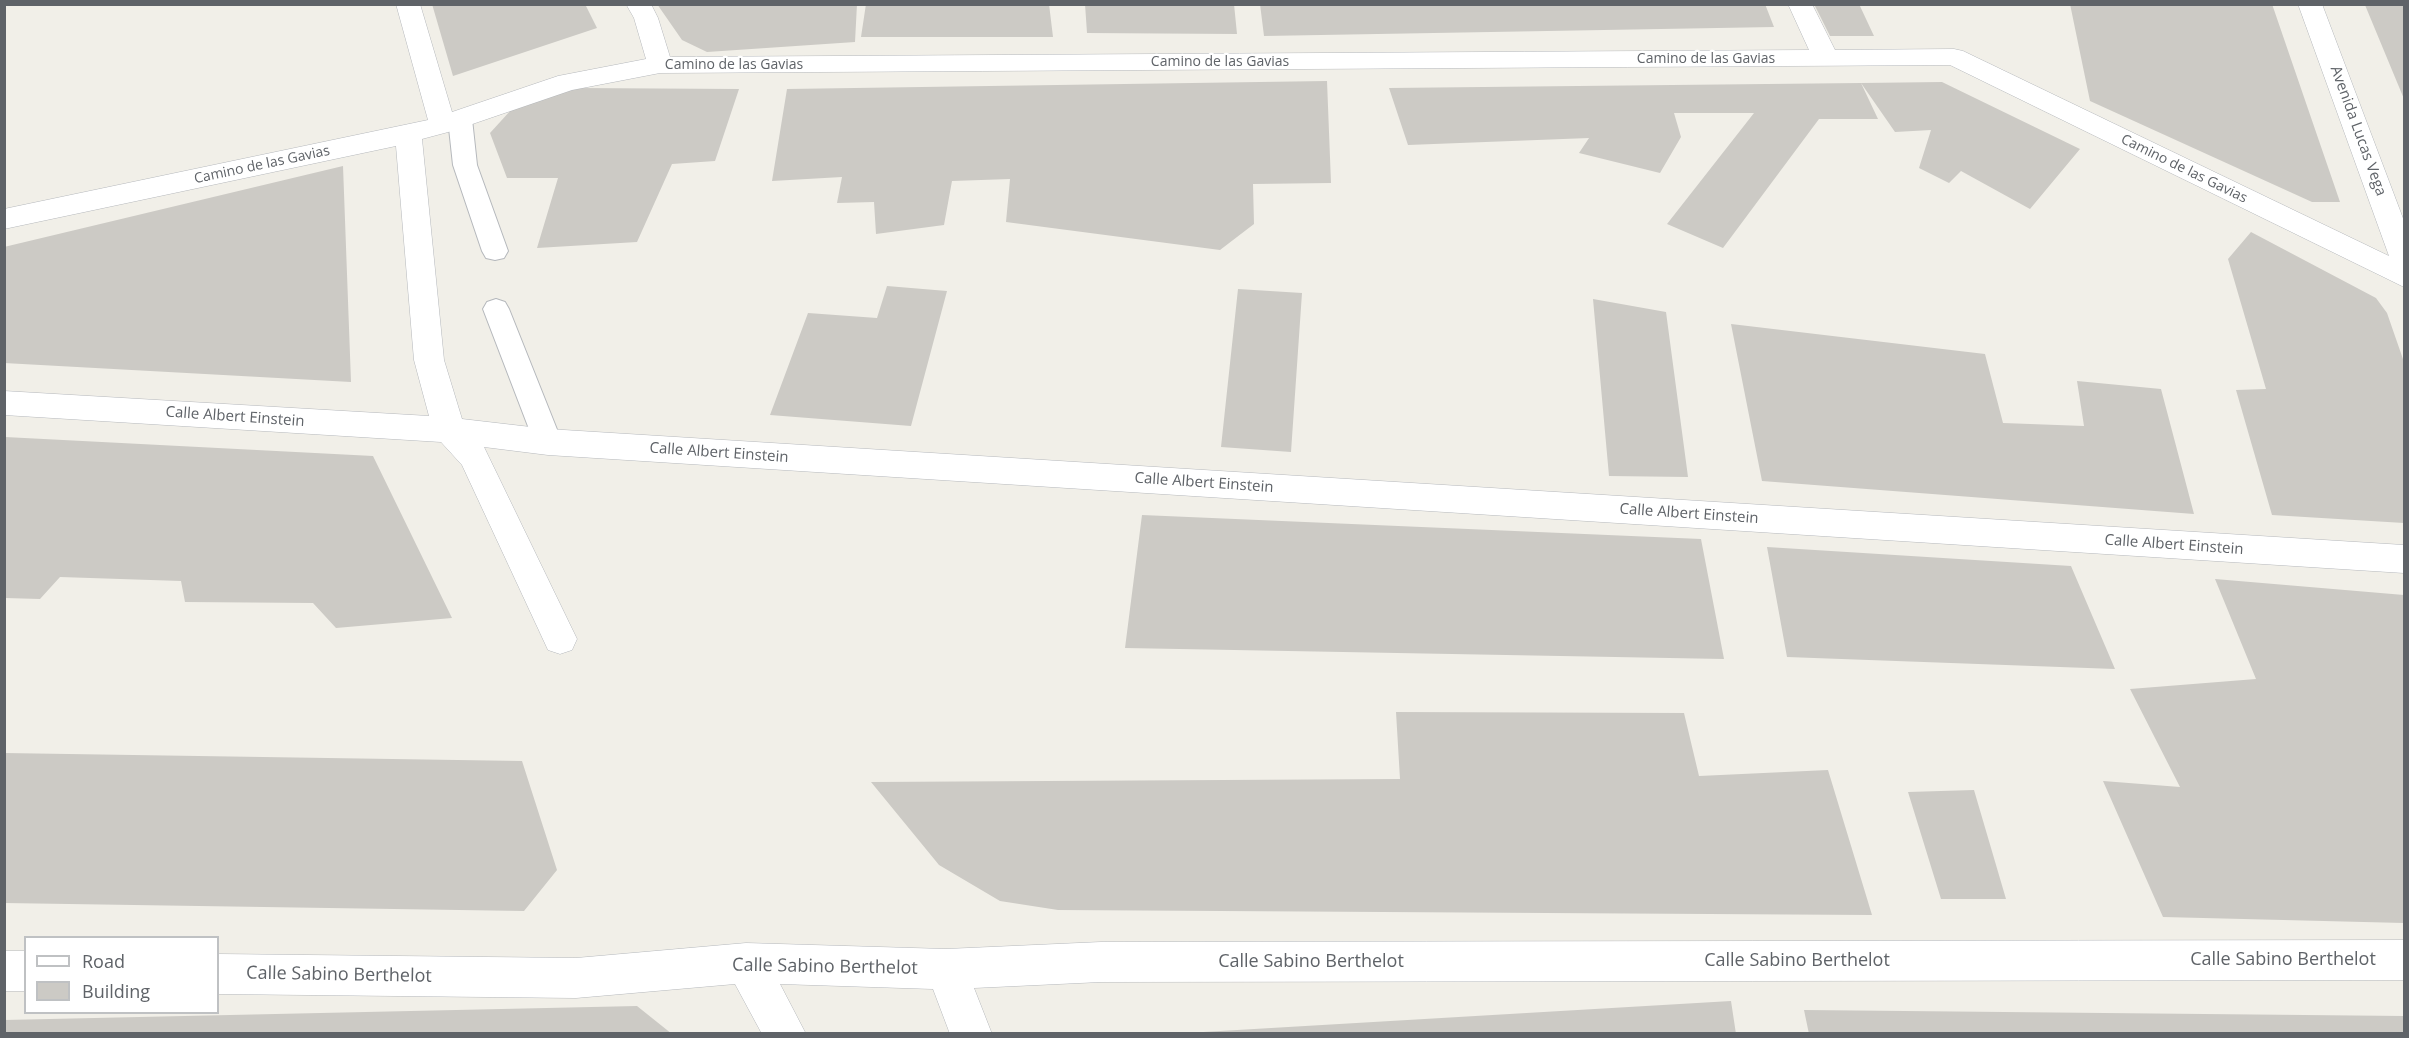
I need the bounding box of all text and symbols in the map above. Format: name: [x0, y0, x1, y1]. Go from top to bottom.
street label: Camino de las Gavias: [1637, 51, 1775, 67]
street label: Camino de las Gavias: [1151, 54, 1289, 70]
street label: Camino de las Gavias: [665, 57, 803, 73]
street label: Avenida Lucas Vega: [2326, 63, 2390, 199]
street label: Camino de las Gavias: [2118, 131, 2250, 207]
street label: Camino de las Gavias: [193, 142, 331, 188]
street label: Calle Albert Einstein: [165, 403, 305, 431]
street label: Calle Albert Einstein: [649, 439, 789, 467]
street label: Calle Albert Einstein: [1134, 469, 1274, 497]
street label: Calle Albert Einstein: [1619, 500, 1759, 528]
street label: Calle Albert Einstein: [2104, 531, 2244, 559]
legend: [24, 936, 219, 1014]
text: Road: [82, 949, 125, 973]
street label: Calle Sabino Berthelot: [2190, 949, 2376, 971]
street label: Calle Sabino Berthelot: [1704, 950, 1890, 972]
street label: Calle Sabino Berthelot: [1218, 951, 1404, 973]
street label: Calle Sabino Berthelot: [732, 955, 918, 979]
street label: Calle Sabino Berthelot: [246, 963, 432, 987]
text: Building: [82, 979, 150, 1003]

